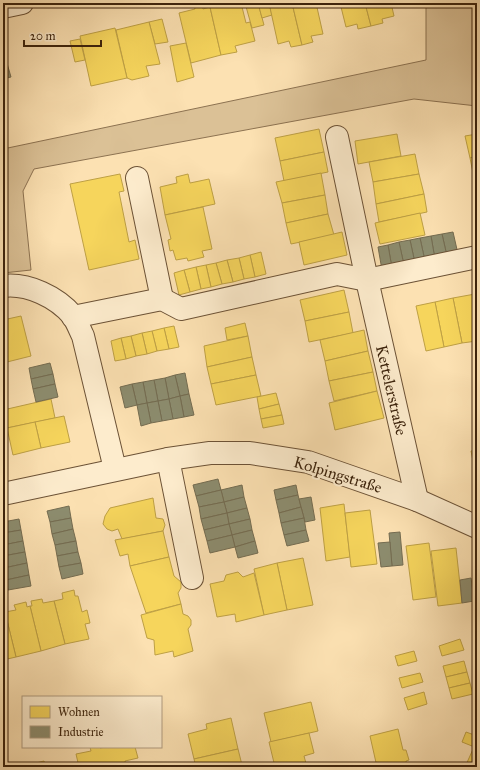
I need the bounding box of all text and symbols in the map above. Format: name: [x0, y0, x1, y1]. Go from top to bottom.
scale bar: [24, 22, 101, 48]
text: 20 m: [30, 29, 56, 43]
street label: Kettelerstraße: [372, 343, 411, 437]
street label: Kolpingstraße: [291, 452, 385, 498]
legend: [22, 696, 162, 748]
text: Wohnen: [58, 705, 100, 719]
text: Industrie: [58, 725, 103, 739]

